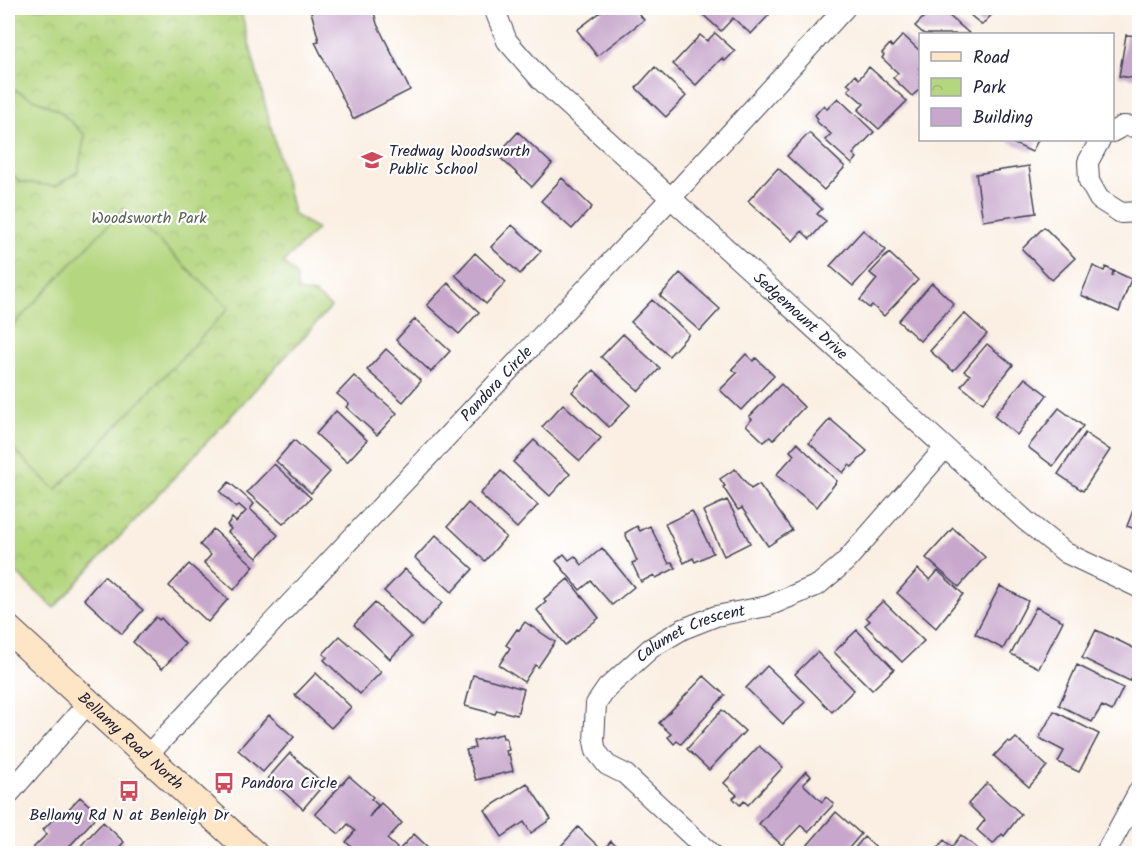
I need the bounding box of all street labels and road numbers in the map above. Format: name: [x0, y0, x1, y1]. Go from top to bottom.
street label: Sedgemount Drive: [747, 266, 854, 366]
street label: Pandora Circle: [454, 340, 539, 427]
street label: Calumet Crescent: [630, 598, 748, 669]
street label: Bellamy Road North: [72, 686, 189, 796]

